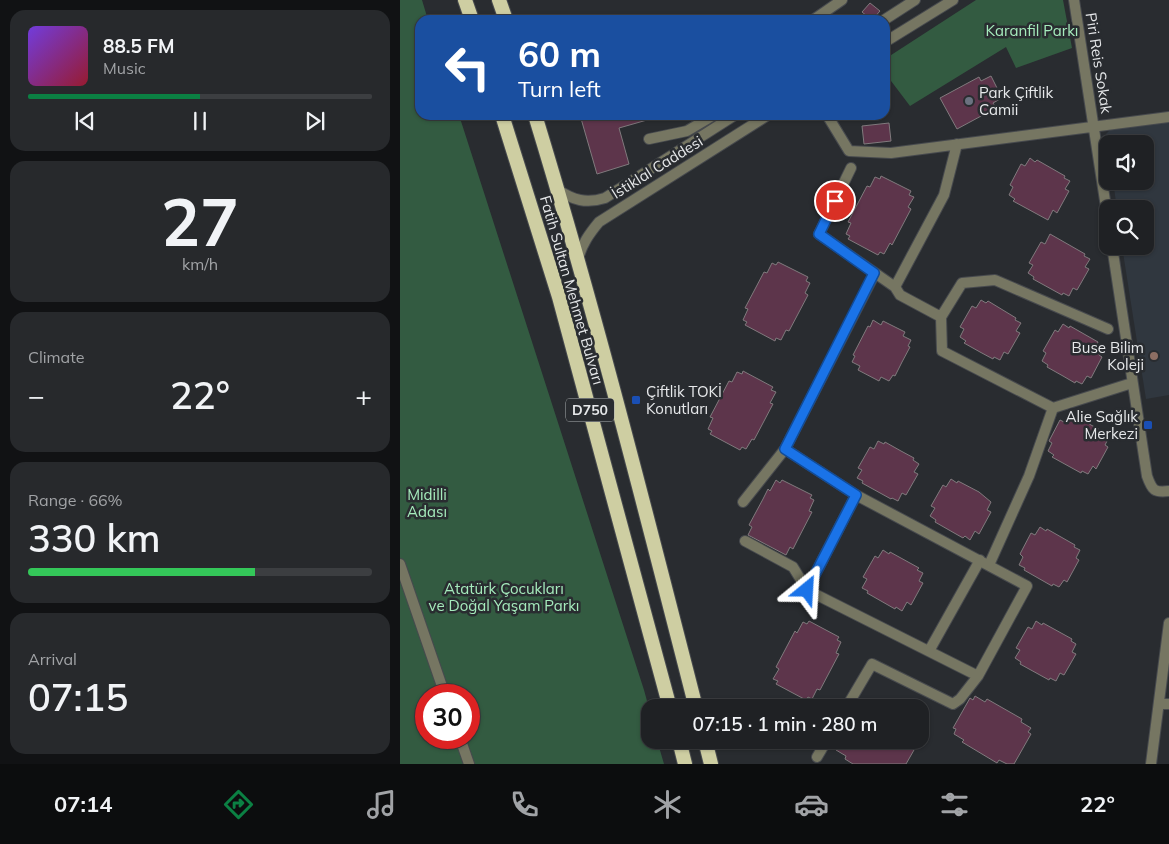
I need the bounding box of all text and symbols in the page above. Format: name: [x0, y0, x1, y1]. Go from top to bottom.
street label: Piri Reis Sokak: [1082, 11, 1116, 115]
park label: Karanfil Parkı: [986, 21, 1078, 40]
text: 60 m: [518, 32, 601, 76]
text: 88.5 FM: [103, 34, 175, 58]
icon: left: [435, 35, 500, 100]
text: Music: [103, 58, 146, 78]
text: Turn left: [518, 75, 601, 103]
place label: Park Çiftlik Camii: [979, 83, 1053, 119]
marker: Park Çiftlik Camii: [963, 95, 975, 107]
icon: previous: [71, 107, 99, 135]
icon: pause: [186, 107, 214, 135]
icon: next: [301, 107, 329, 135]
street label: İstiklal Caddesi: [608, 131, 706, 203]
map controls: [1099, 135, 1154, 255]
button: sound: [1099, 135, 1154, 190]
pin: [814, 180, 856, 222]
text: 27: [161, 181, 239, 262]
icon: arrive: [821, 187, 849, 215]
street label: Fatih Sultan Mehmet Bulvarı: [536, 193, 608, 387]
button: search: [1099, 200, 1154, 255]
text: km/h: [182, 254, 218, 274]
place label: Buse Bilim Koleji: [1072, 338, 1144, 374]
text: Climate: [28, 347, 84, 367]
marker: Buse Bilim Koleji: [1148, 350, 1160, 362]
text: 22°: [170, 371, 230, 419]
text: −: [28, 378, 45, 413]
text: +: [355, 378, 372, 413]
place label: Çiftlik TOKİ Konutları: [646, 382, 722, 418]
marker: Çiftlik TOKİ Konutları: [630, 394, 642, 406]
road number: D750: [566, 398, 614, 422]
place label: Alie Sağlık Merkezi: [1066, 407, 1138, 443]
marker: Alie Sağlık Merkezi: [1142, 419, 1154, 431]
park label: Midilli Adası: [407, 485, 447, 521]
text: Range · 66%: [28, 490, 123, 510]
text: 330 km: [28, 514, 161, 562]
position arrow: [780, 563, 832, 615]
park label: Atatürk Çocukları ve Doğal Yaşam Parkı: [429, 579, 579, 615]
text: Arrival: [28, 649, 77, 669]
text: 07:15: [28, 673, 128, 721]
speed limit sign: 30: [415, 684, 480, 749]
text: 07:15 · 1 min · 280 m: [692, 712, 878, 736]
icon: directions: [221, 787, 256, 822]
icon: music: [364, 787, 399, 822]
icon: phone: [507, 787, 542, 822]
icon: climate: [650, 787, 685, 822]
icon: car: [794, 787, 829, 822]
icon: filters: [937, 787, 972, 822]
text: 07:14: [54, 790, 112, 818]
text: 22°: [1080, 790, 1115, 818]

